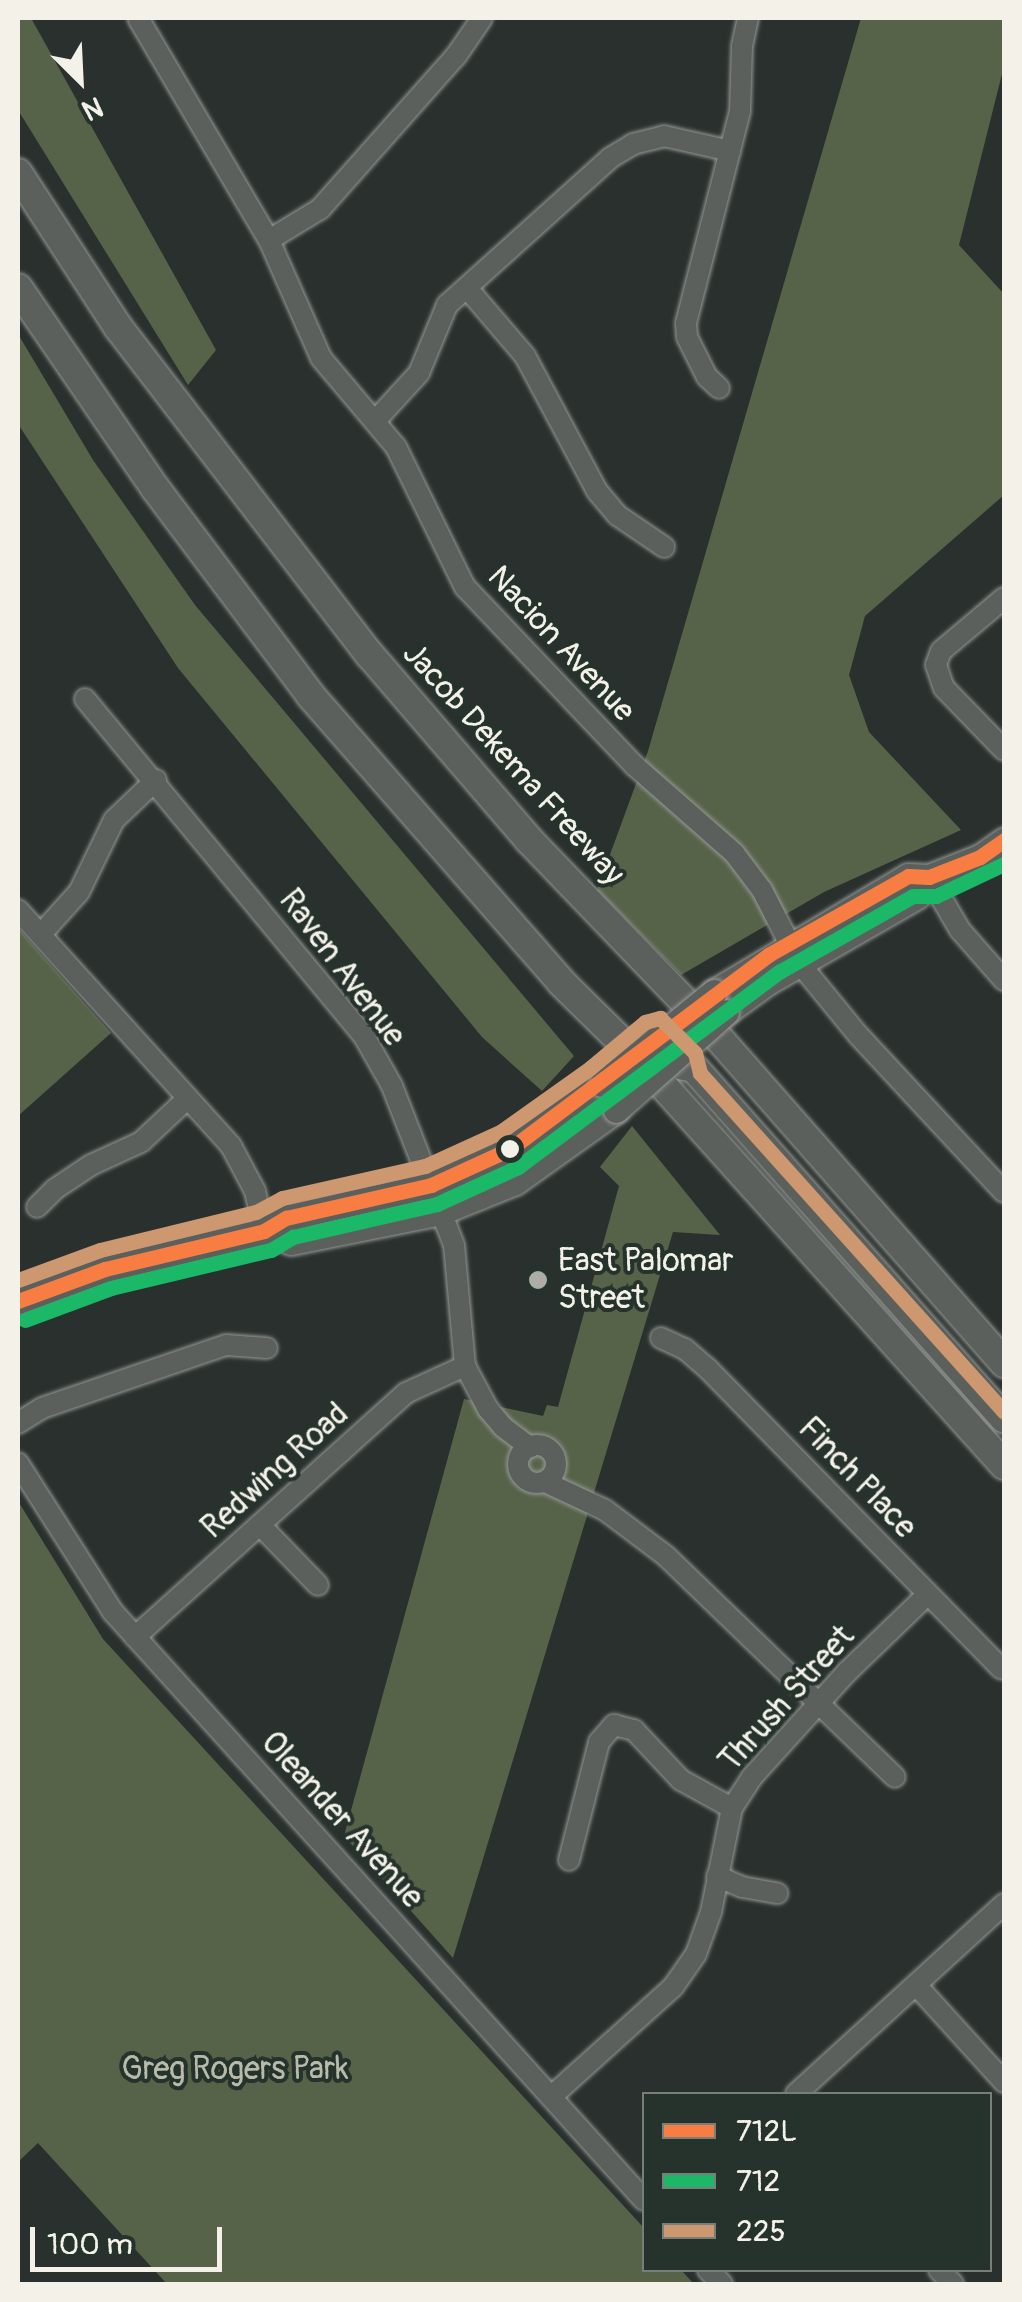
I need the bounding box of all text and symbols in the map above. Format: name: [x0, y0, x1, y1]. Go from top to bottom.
north arrow: [30, 30, 130, 130]
text: N: [77, 88, 108, 128]
street label: Nacion Avenue: [479, 558, 643, 730]
street label: Jacob Dekema Freeway: [394, 635, 632, 893]
street label: Raven Avenue: [271, 882, 413, 1054]
unlabelled marker: [500, 1139, 520, 1159]
place label: East Palomar Street: [558, 1243, 733, 1318]
marker: East Palomar Street: [527, 1269, 549, 1291]
street label: Redwing Road: [194, 1395, 356, 1547]
street label: Finch Place: [790, 1410, 924, 1546]
street label: Thrush Street: [711, 1618, 863, 1780]
street label: Oleander Avenue: [253, 1724, 431, 1916]
park label: Greg Rogers Park: [121, 2050, 349, 2088]
legend: [642, 2092, 992, 2272]
text: 712L: [736, 2113, 797, 2150]
text: 712: [736, 2163, 780, 2200]
scale bar: [35, 2207, 228, 2269]
text: 225: [736, 2213, 786, 2250]
text: 100 m: [47, 2226, 133, 2263]

